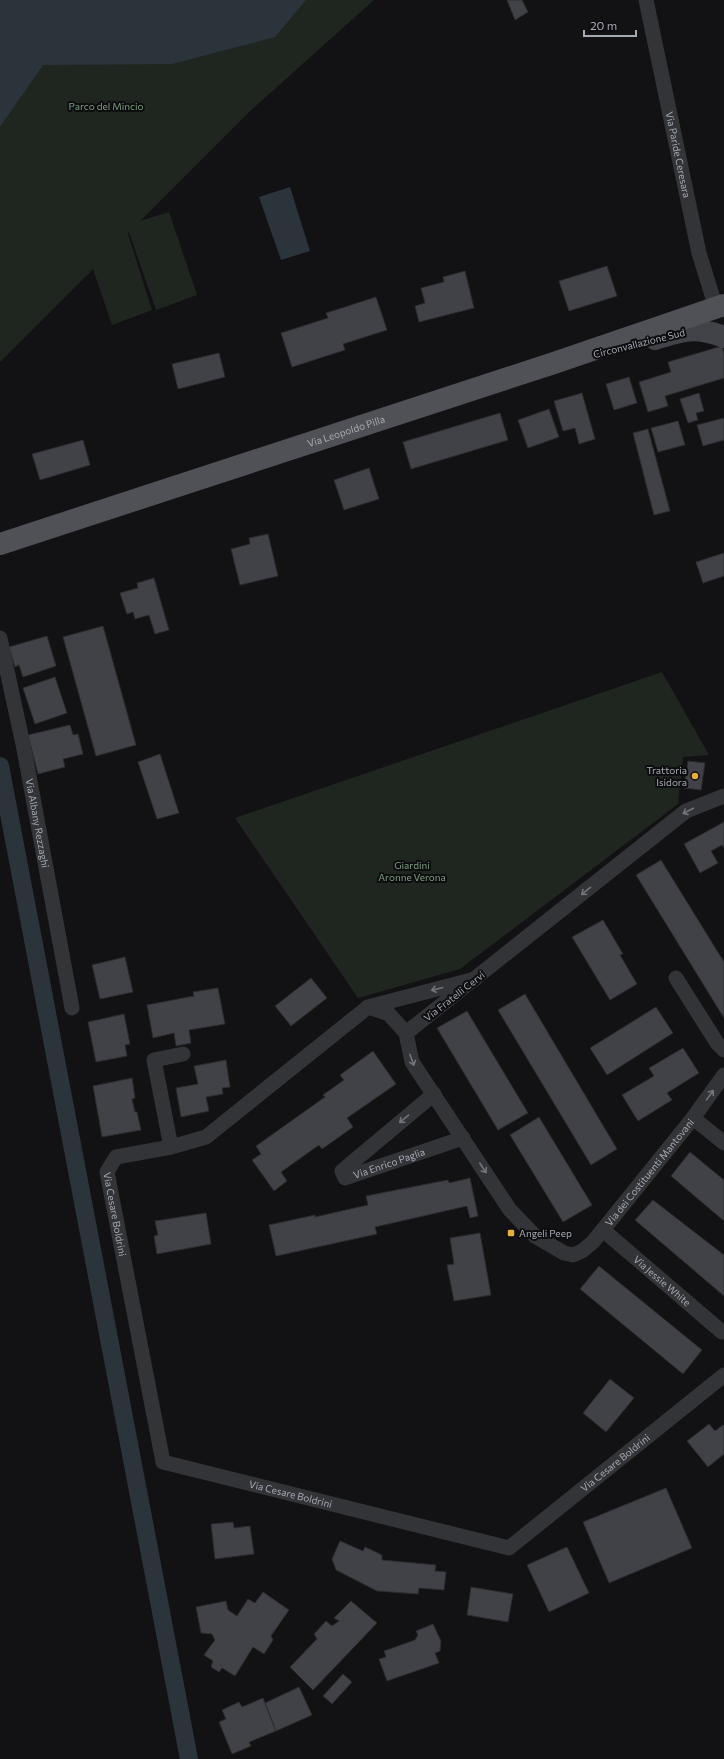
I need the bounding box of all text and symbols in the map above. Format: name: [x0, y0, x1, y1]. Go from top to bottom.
scale bar: [584, 12, 636, 38]
text: 20 m: [590, 18, 617, 32]
park label: Parco del Mincio: [68, 100, 144, 112]
street label: Via Paride Ceresara: [664, 110, 693, 199]
street label: Circonvallazione Sud: [592, 326, 686, 360]
street label: Via Leopoldo Pilla: [306, 413, 386, 449]
place label: Trattoria Isidora: [646, 764, 687, 788]
marker: Trattoria Isidora: [690, 771, 700, 781]
street label: Via Albany Rezzaghi: [24, 778, 52, 869]
one-way arrow: [682, 808, 694, 815]
park label: Giardini Aronne Verona: [378, 859, 446, 883]
one-way arrow: [580, 887, 591, 895]
street label: Via Fratelli Cervi: [421, 968, 487, 1024]
one-way arrow: [431, 986, 444, 993]
one-way arrow: [409, 1053, 417, 1065]
one-way arrow: [705, 1090, 714, 1101]
one-way arrow: [398, 1115, 409, 1124]
street label: Via dei Costituenti Mantovani: [602, 1116, 696, 1228]
street label: Via Enrico Paglia: [352, 1145, 426, 1181]
one-way arrow: [479, 1163, 487, 1174]
street label: Via Cesare Boldrini: [101, 1171, 129, 1257]
place label: Angeli Peep: [519, 1227, 572, 1239]
marker: Angeli Peep: [506, 1228, 516, 1238]
street label: Via Jessie White: [631, 1253, 693, 1309]
street label: Via Cesare Boldrini: [578, 1431, 652, 1494]
street label: Via Cesare Boldrini: [248, 1478, 333, 1510]

